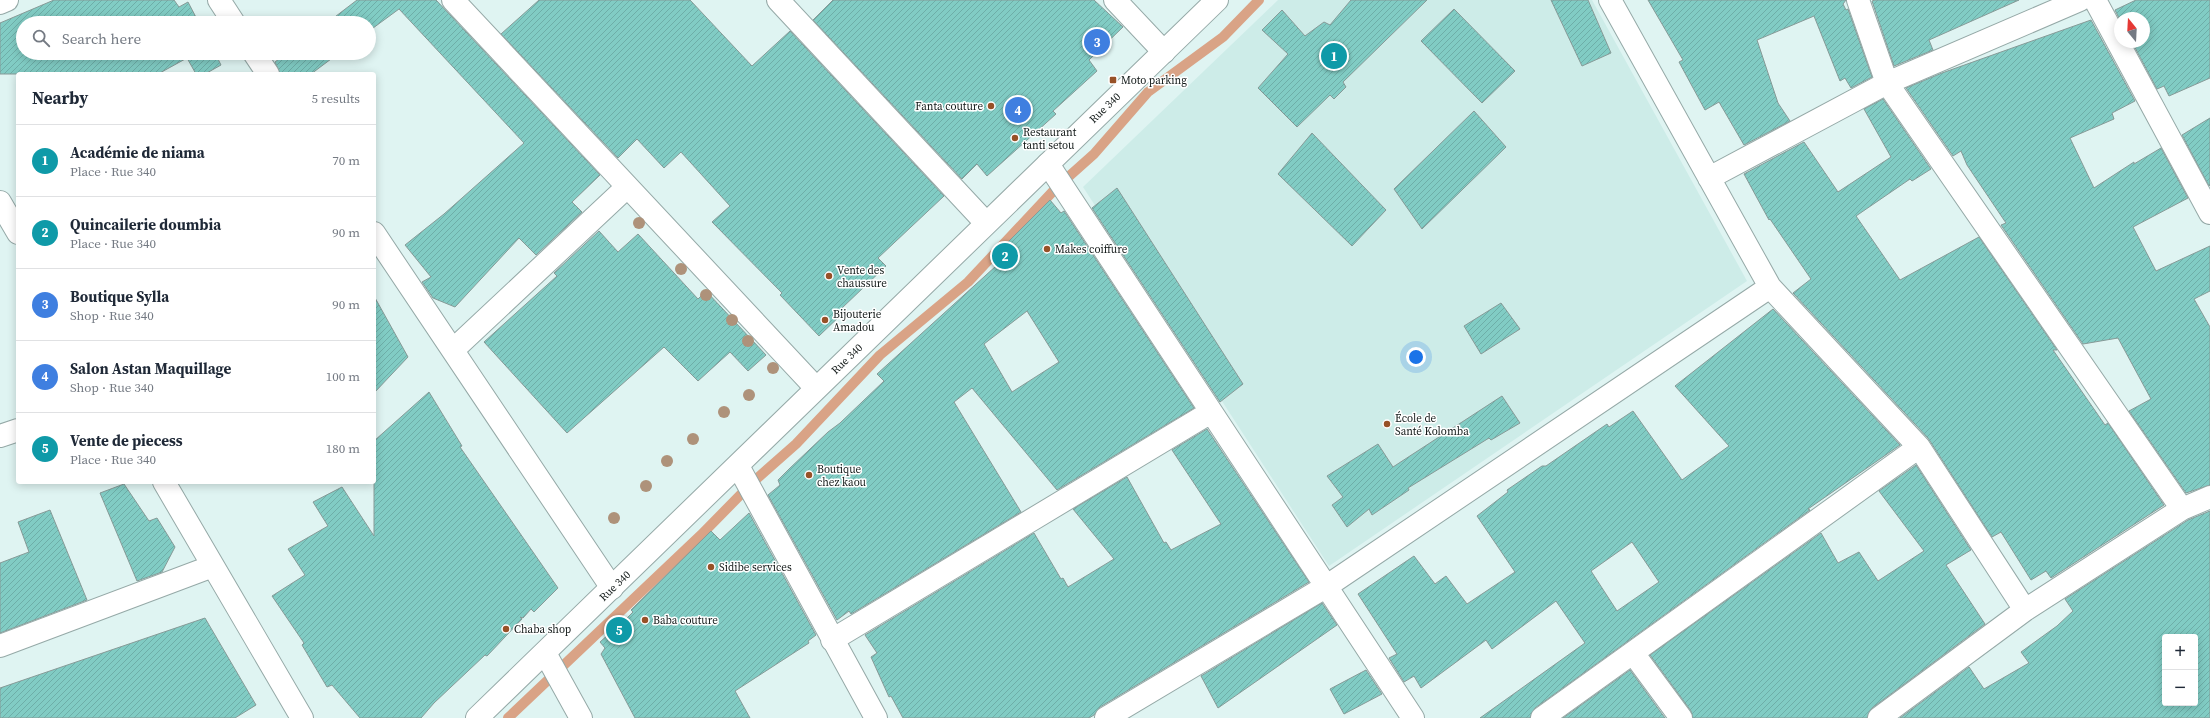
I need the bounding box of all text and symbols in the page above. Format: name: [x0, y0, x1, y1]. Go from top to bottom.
north arrow: [2114, 12, 2150, 48]
search box: [16, 16, 376, 60]
icon: search: [30, 27, 52, 49]
pin: 3: [1084, 27, 1110, 57]
text: Search here: [62, 28, 141, 49]
pin: 1: [1321, 41, 1347, 71]
place label: Moto parking: [1121, 73, 1187, 88]
marker: Moto parking: [1108, 75, 1118, 85]
text: Nearby: [32, 86, 88, 110]
street label: Rue 340: [1086, 89, 1124, 127]
text: 5 results: [312, 90, 360, 107]
pin: 4: [1005, 95, 1031, 125]
place label: Fanta couture: [915, 99, 983, 114]
marker: Fanta couture: [986, 101, 996, 111]
place label: Restaurant tanti setou: [1023, 125, 1077, 153]
marker: Restaurant tanti setou: [1010, 133, 1020, 143]
text: Académie de niama: [70, 142, 205, 163]
text: 1: [41, 152, 49, 169]
text: 70 m: [332, 152, 360, 169]
text: Place · Rue 340: [70, 163, 156, 180]
text: Quincailerie doumbia: [70, 214, 221, 235]
text: 2: [41, 224, 49, 241]
text: 90 m: [332, 224, 360, 241]
text: Place · Rue 340: [70, 235, 156, 252]
pin: 2: [992, 241, 1018, 271]
place label: Makes coiffure: [1055, 242, 1128, 257]
marker: Makes coiffure: [1042, 244, 1052, 254]
place label: Vente des chaussure: [837, 263, 887, 291]
marker: Vente des chaussure: [824, 271, 834, 281]
text: Boutique Sylla: [70, 286, 169, 307]
text: 3: [41, 296, 49, 313]
text: 90 m: [332, 296, 360, 313]
text: Shop · Rue 340: [70, 307, 154, 324]
place label: Bijouterie Amadou: [833, 307, 882, 335]
marker: Bijouterie Amadou: [820, 315, 830, 325]
street label: Rue 340: [828, 340, 866, 378]
your location: [1406, 347, 1426, 367]
text: Salon Astan Maquillage: [70, 358, 231, 379]
text: 4: [41, 368, 49, 385]
text: 100 m: [326, 368, 360, 385]
text: Shop · Rue 340: [70, 379, 154, 396]
place label: École de Santé Kolomba: [1395, 411, 1469, 439]
marker: École de Santé Kolomba: [1382, 419, 1392, 429]
text: Vente de piecess: [70, 430, 183, 451]
text: 5: [41, 440, 49, 457]
text: 180 m: [326, 440, 360, 457]
text: Place · Rue 340: [70, 451, 156, 468]
place label: Boutique chez kaou: [817, 462, 867, 490]
marker: Boutique chez kaou: [804, 470, 814, 480]
place label: Sidibe services: [719, 560, 792, 575]
marker: Sidibe services: [706, 562, 716, 572]
street label: Rue 340: [596, 567, 634, 605]
place label: Baba couture: [653, 613, 718, 628]
pin: 5: [606, 615, 632, 645]
marker: Baba couture: [640, 615, 650, 625]
place label: Chaba shop: [514, 622, 571, 637]
marker: Chaba shop: [501, 624, 511, 634]
map controls: [2162, 634, 2198, 706]
button: +: [2162, 634, 2198, 670]
button: −: [2162, 670, 2198, 706]

